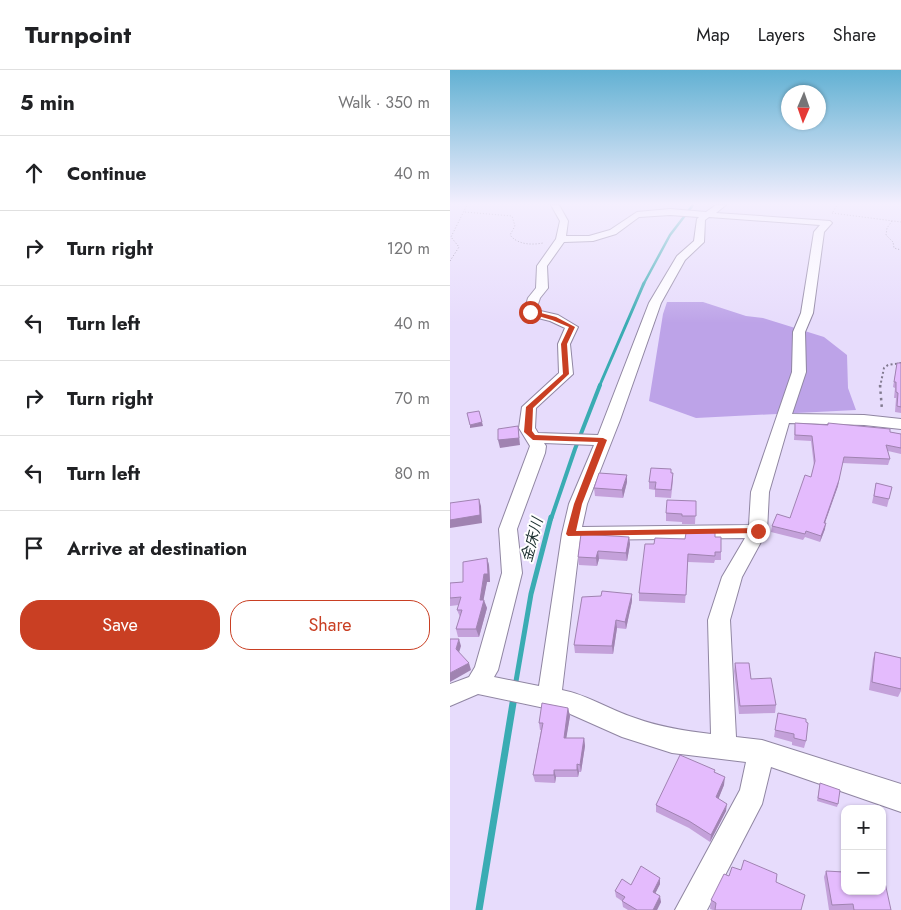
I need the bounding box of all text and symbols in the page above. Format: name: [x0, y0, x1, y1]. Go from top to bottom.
text: Turnpoint: [25, 17, 131, 52]
text: Map: [696, 22, 730, 48]
text: Layers: [758, 22, 805, 48]
text: Share: [833, 22, 876, 48]
north arrow: [781, 85, 826, 130]
text: 5 min: [20, 88, 75, 118]
text: Walk · 350 m: [338, 91, 430, 114]
icon: ahead: [20, 159, 48, 187]
text: Continue: [67, 160, 146, 187]
text: 40 m: [394, 162, 430, 185]
icon: right: [20, 234, 48, 262]
text: Turn right: [67, 235, 153, 262]
text: 120 m: [387, 237, 430, 260]
route start: [519, 301, 542, 324]
icon: left: [20, 309, 48, 337]
text: Turn left: [67, 310, 140, 337]
text: 40 m: [394, 312, 430, 335]
icon: right: [20, 384, 48, 412]
text: Turn right: [67, 385, 153, 412]
text: 70 m: [395, 387, 430, 410]
icon: left: [20, 459, 48, 487]
text: Turn left: [67, 460, 140, 487]
text: 80 m: [394, 462, 430, 485]
water label: 金床川: [516, 513, 549, 565]
route end: [747, 520, 770, 543]
icon: arrive: [20, 534, 48, 562]
text: Arrive at destination: [67, 535, 247, 562]
button: Save: [20, 600, 220, 650]
button: Share: [230, 600, 430, 650]
map controls: [841, 805, 886, 895]
button: +: [841, 805, 886, 850]
button: −: [841, 850, 886, 895]

